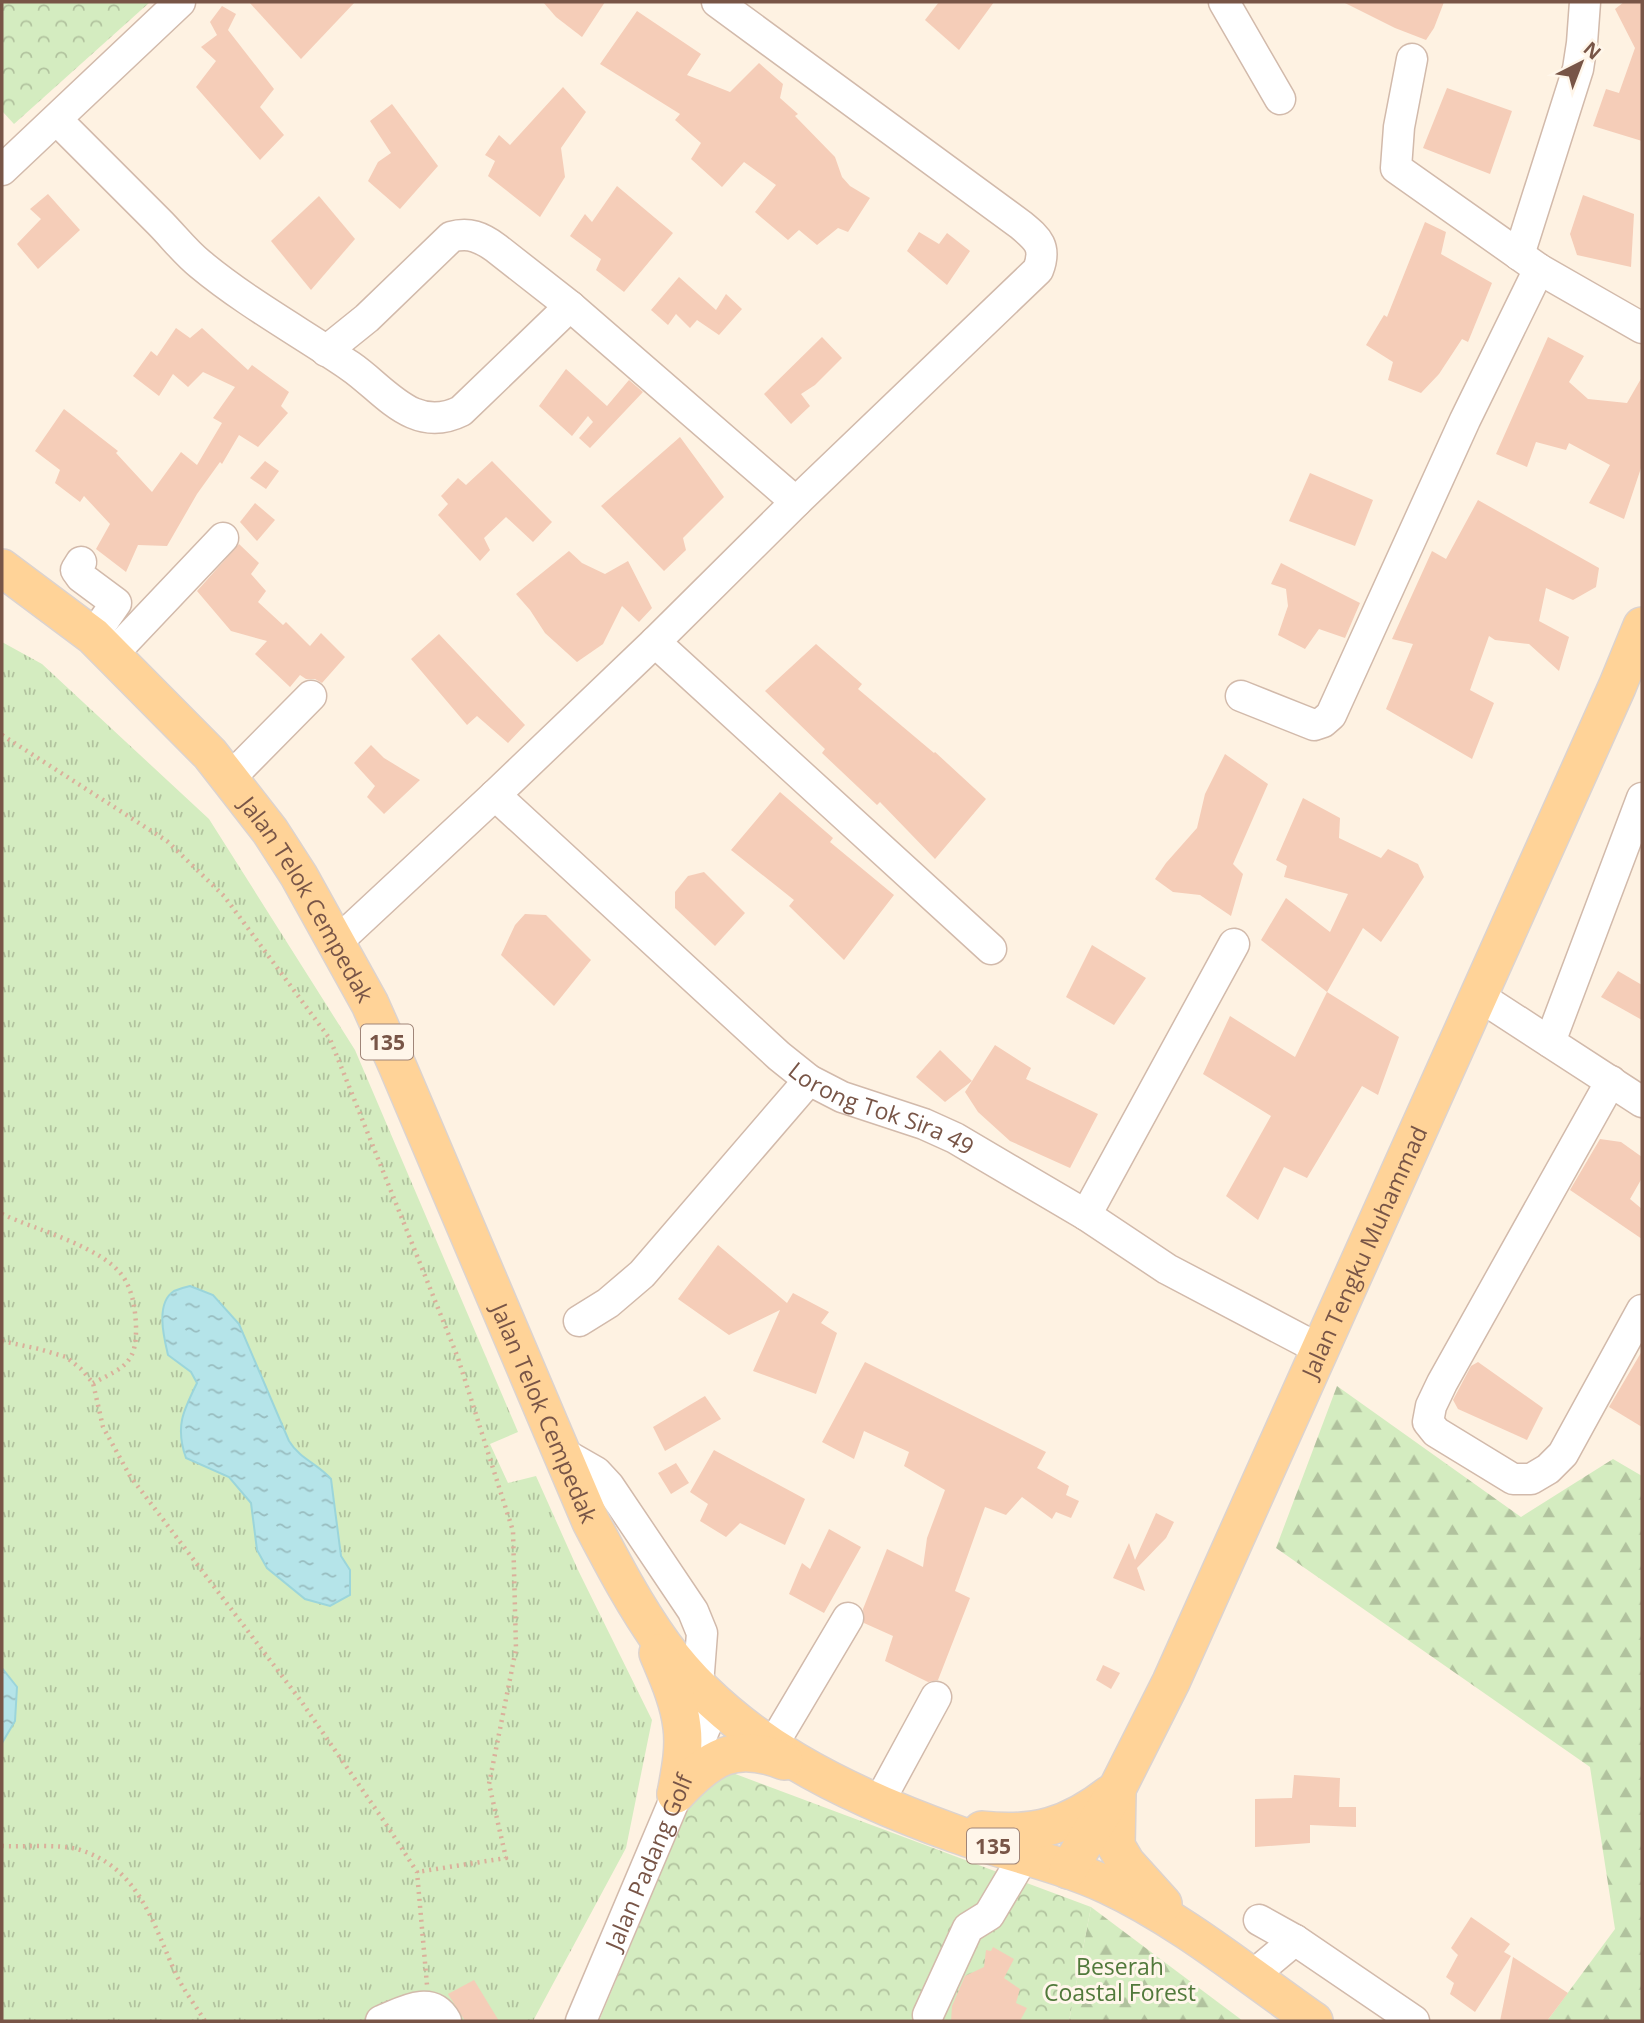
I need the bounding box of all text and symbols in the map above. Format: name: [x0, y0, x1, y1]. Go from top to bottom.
north arrow: [1546, 28, 1616, 98]
text: N: [1578, 36, 1607, 65]
street label: Jalan Telok Cempedak: [231, 788, 382, 1008]
road number: 135: [361, 1024, 413, 1060]
street label: Lorong Tok Sira 49: [782, 1054, 980, 1162]
street label: Jalan Tengku Muhammad: [1293, 1121, 1434, 1385]
street label: Jalan Telok Cempedak: [483, 1296, 605, 1528]
street label: Jalan Padang Golf: [596, 1768, 700, 1956]
road number: 135: [967, 1828, 1019, 1864]
park label: Beserah Coastal Forest: [1044, 1950, 1196, 2008]

